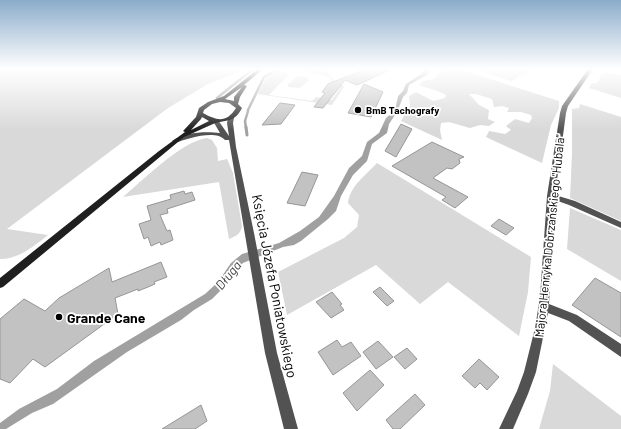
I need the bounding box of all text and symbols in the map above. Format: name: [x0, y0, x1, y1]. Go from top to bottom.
place label: BmB Tachografy: [366, 104, 439, 116]
marker: BmB Tachografy: [353, 105, 363, 115]
street label: Majora Henryka Dobrzańskiego "Hubala": [531, 134, 567, 338]
street label: Księcia Józefa Poniatowskiego: [249, 193, 301, 379]
water label: Długa: [211, 257, 245, 293]
place label: Grande Cane: [67, 309, 146, 326]
marker: Grande Cane: [54, 312, 64, 322]

